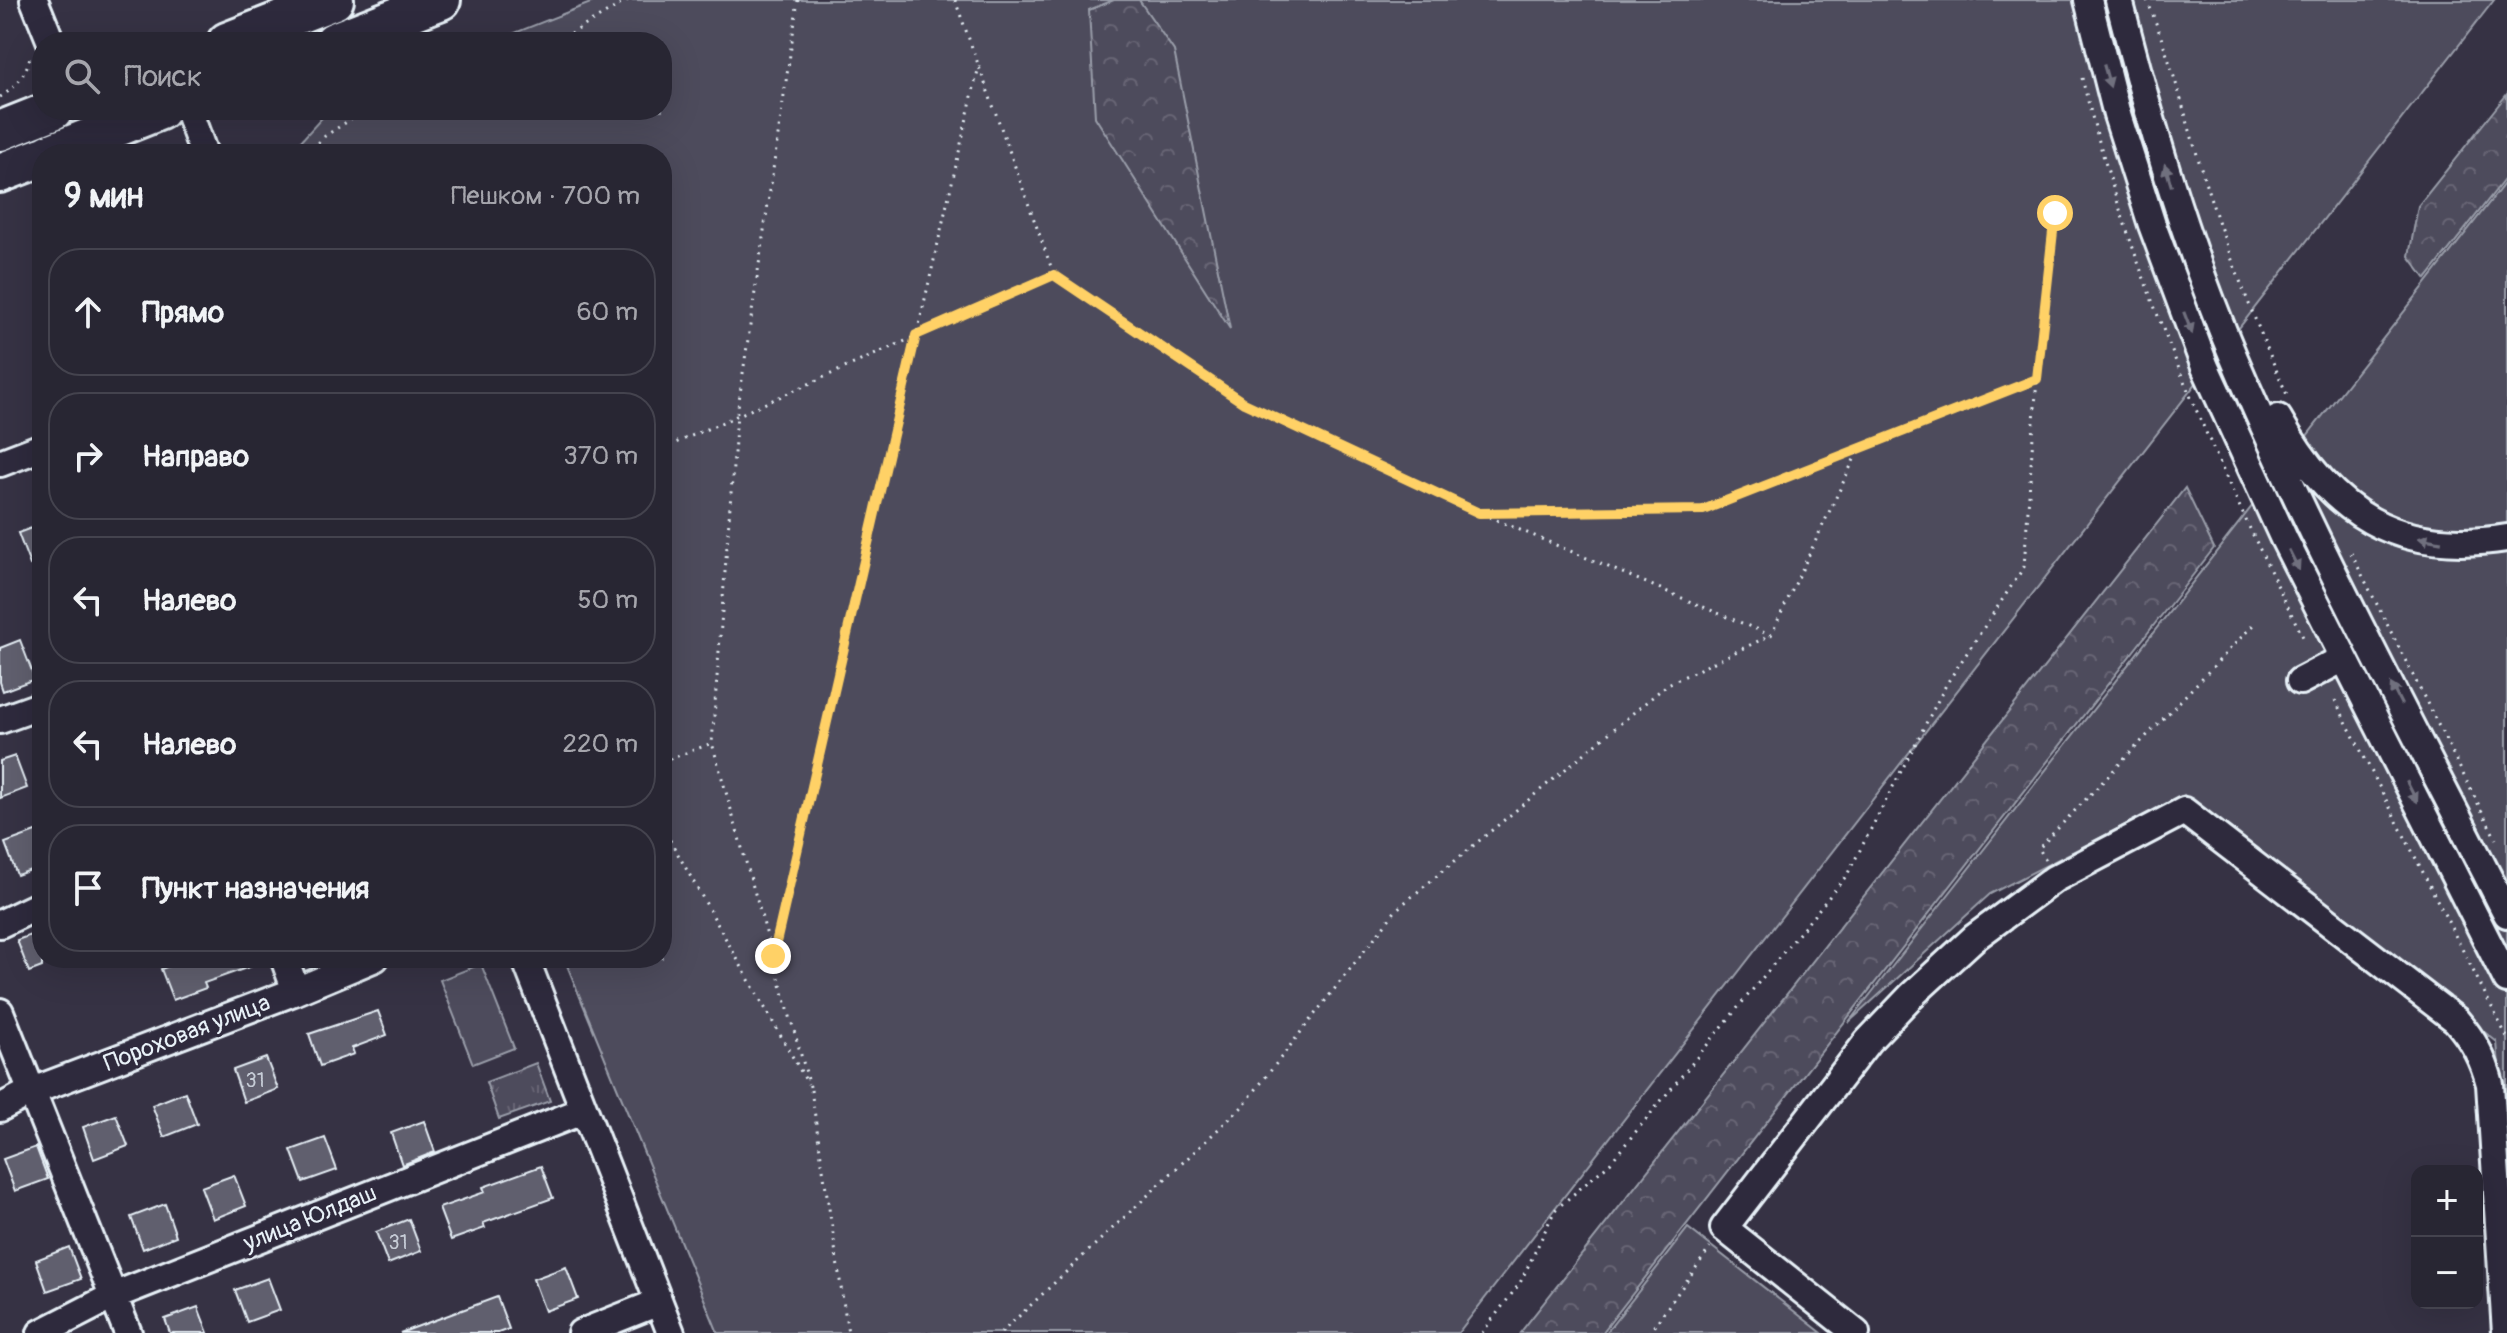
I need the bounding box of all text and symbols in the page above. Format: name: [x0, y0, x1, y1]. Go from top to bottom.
search box: [32, 32, 672, 120]
icon: search: [60, 54, 104, 98]
text: Поиск: [124, 58, 202, 95]
one-way arrow: [2101, 63, 2113, 88]
one-way arrow: [2161, 163, 2174, 187]
text: 9 мин: [64, 175, 143, 218]
text: Пешком · 700 m: [451, 180, 640, 212]
route start: [2037, 195, 2073, 231]
icon: ahead: [66, 290, 110, 334]
text: Прямо: [142, 294, 224, 331]
text: 60 m: [576, 296, 638, 328]
one-way arrow: [2182, 311, 2195, 335]
icon: right: [66, 434, 110, 478]
text: Направо: [142, 438, 249, 475]
text: 370 m: [563, 440, 638, 472]
one-way arrow: [2417, 533, 2442, 545]
one-way arrow: [2287, 548, 2301, 571]
icon: left: [66, 578, 110, 622]
text: Налево: [142, 582, 236, 619]
text: 50 m: [577, 584, 638, 616]
one-way arrow: [2389, 683, 2403, 706]
icon: left: [66, 722, 110, 766]
text: Налево: [142, 726, 236, 763]
text: 220 m: [562, 728, 638, 760]
one-way arrow: [2405, 780, 2418, 803]
icon: arrive: [66, 866, 110, 910]
text: Пункт назначения: [142, 870, 369, 907]
route end: [755, 938, 791, 974]
street label: Пороховая улица: [100, 988, 274, 1078]
house number: 31: [246, 1068, 264, 1093]
map controls: [2411, 1165, 2483, 1309]
button: +: [2411, 1165, 2483, 1237]
street label: улица Юлдаш: [238, 1178, 381, 1258]
house number: 31: [389, 1230, 407, 1255]
button: −: [2411, 1237, 2483, 1309]

